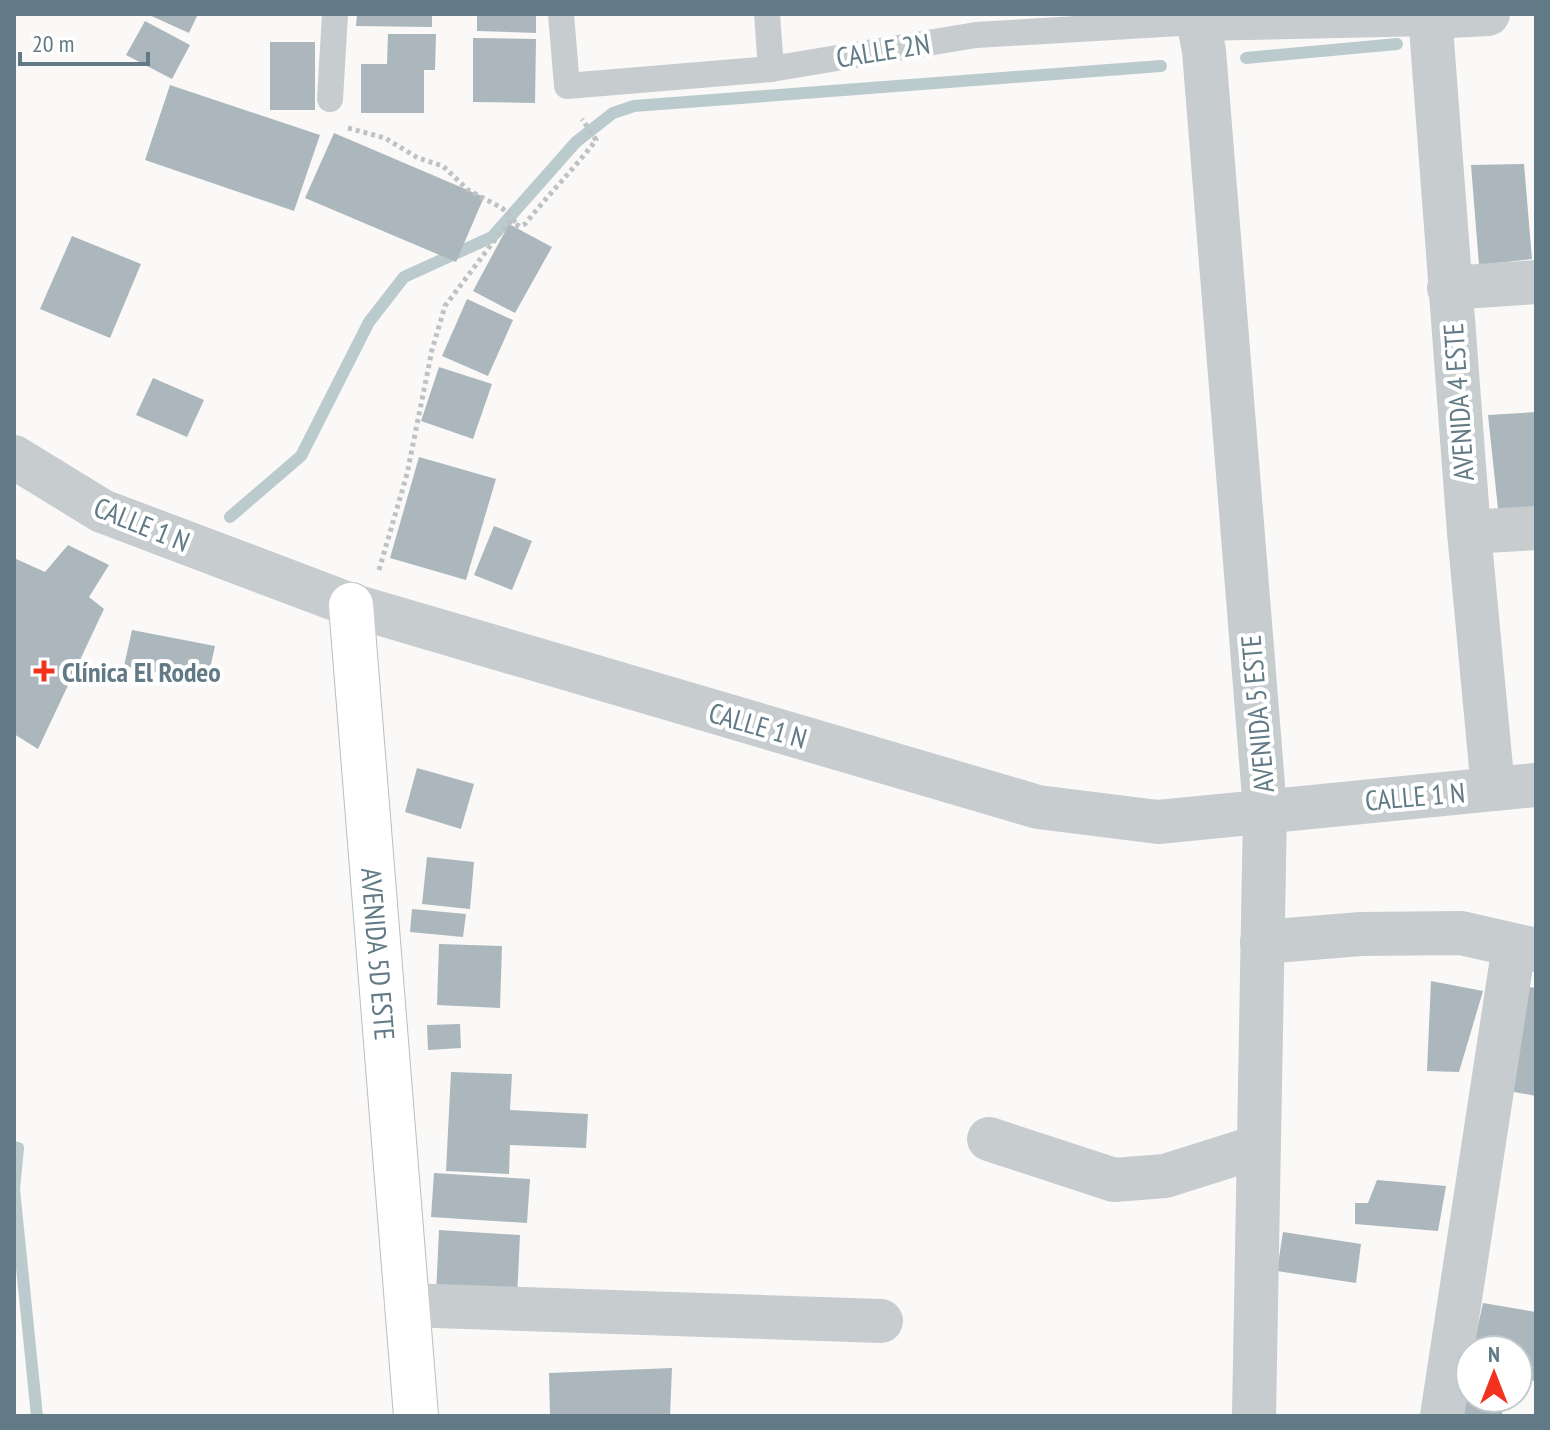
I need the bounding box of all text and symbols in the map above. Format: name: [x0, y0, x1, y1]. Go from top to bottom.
scale bar: [20, 16, 148, 66]
street label: CALLE 2N: [834, 24, 932, 76]
text: 20 m: [32, 28, 74, 59]
street label: AVENIDA 4 ESTE: [1434, 322, 1482, 482]
street label: CALLE 1 N: [89, 488, 195, 560]
street label: AVENIDA 5 ESTE: [1232, 634, 1282, 794]
place label: Clínica El Rodeo: [62, 653, 221, 690]
marker: Clínica El Rodeo: [33, 660, 55, 682]
street label: CALLE 1 N: [705, 693, 811, 757]
street label: CALLE 1 N: [1363, 773, 1467, 819]
street label: AVENIDA 5D ESTE: [354, 866, 404, 1042]
north arrow: [1454, 1334, 1534, 1414]
text: N: [1488, 1340, 1500, 1368]

